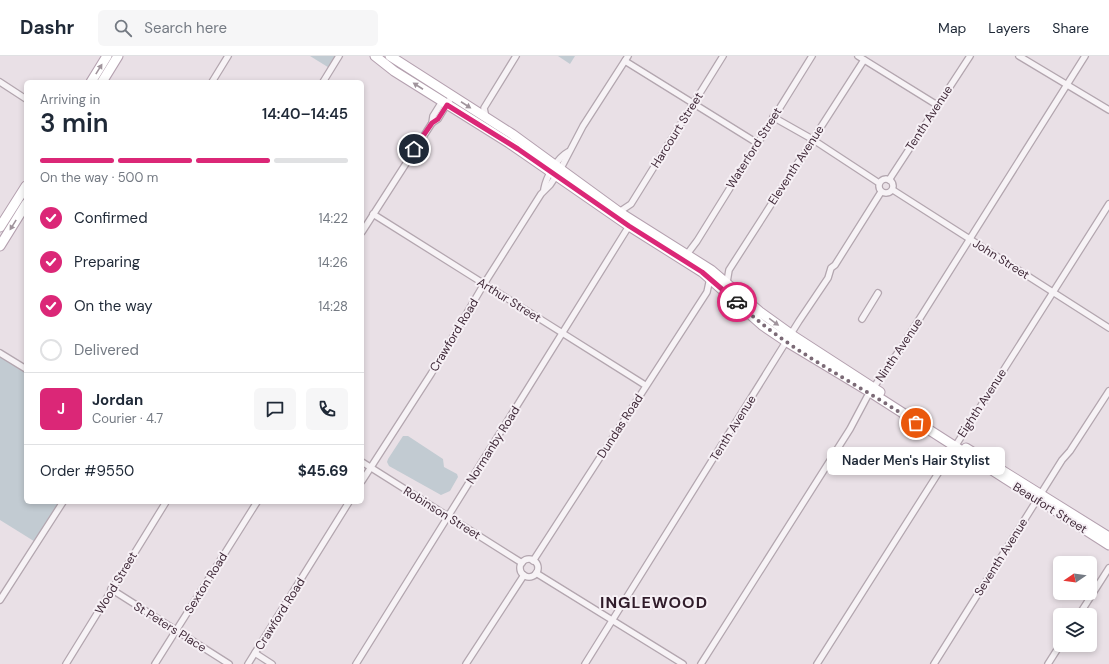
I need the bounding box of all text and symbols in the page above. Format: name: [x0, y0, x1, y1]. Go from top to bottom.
search box: [98, 10, 378, 46]
text: Dashr: [20, 15, 74, 40]
icon: search: [112, 17, 134, 39]
text: Search here: [144, 18, 227, 38]
text: Map: [938, 19, 966, 37]
text: Layers: [988, 19, 1030, 37]
text: Share: [1052, 19, 1089, 37]
one-way arrow: [95, 64, 103, 74]
one-way arrow: [413, 82, 423, 90]
street label: Tenth Avenue: [902, 82, 956, 154]
street label: Harcourt Street: [647, 89, 707, 171]
text: Arriving in: [40, 91, 100, 108]
one-way arrow: [460, 101, 471, 109]
text: 14:40–14:45: [262, 104, 348, 124]
street label: Waterford Street: [723, 104, 786, 192]
text: 3 min: [40, 106, 109, 140]
street label: Eleventh Avenue: [764, 122, 828, 208]
pin: [397, 132, 431, 166]
icon: home: [403, 138, 425, 160]
text: On the way · 500 m: [40, 169, 158, 186]
icon: check: [40, 207, 62, 229]
text: Confirmed: [74, 208, 148, 228]
text: 14:22: [318, 210, 348, 227]
one-way arrow: [9, 220, 17, 230]
street label: John Street: [970, 235, 1033, 283]
icon: check: [40, 251, 62, 273]
text: Preparing: [74, 252, 140, 272]
text: 14:26: [318, 254, 348, 271]
street label: Arthur Street: [474, 274, 544, 326]
courier: [717, 282, 757, 322]
icon: car: [726, 291, 748, 313]
icon: check: [40, 295, 62, 317]
text: On the way: [74, 296, 153, 316]
street label: Crawford Road: [426, 296, 482, 374]
text: 14:28: [318, 298, 348, 315]
street label: Ninth Avenue: [872, 315, 926, 385]
one-way arrow: [769, 318, 780, 326]
text: Delivered: [74, 340, 139, 360]
street label: Eighth Avenue: [954, 365, 1010, 440]
button: chat: [254, 388, 296, 430]
button: phone: [306, 388, 348, 430]
text: Jordan: [92, 390, 143, 410]
street label: Dundas Road: [593, 391, 647, 461]
street label: Tenth Avenue: [706, 392, 760, 464]
text: J: [57, 399, 65, 419]
street label: Normanby Road: [463, 403, 523, 487]
pin: [899, 406, 933, 440]
text: Courier · 4.7: [92, 410, 163, 427]
icon: bag: [905, 412, 927, 434]
callout: Nader Men's Hair Stylist: [827, 447, 1005, 475]
text: Nader Men's Hair Stylist: [842, 452, 990, 469]
text: Order #9550: [40, 461, 134, 481]
text: $45.69: [298, 461, 348, 481]
street label: Beaufort Street: [1010, 479, 1090, 537]
street label: Robinson Street: [400, 483, 484, 543]
street label: Seventh Avenue: [971, 515, 1031, 599]
street label: Wood Street: [91, 549, 141, 617]
street label: Sexton Road: [181, 549, 231, 617]
north arrow: [1053, 556, 1097, 600]
map controls: [1053, 556, 1097, 652]
street label: Crawford Road: [251, 575, 309, 653]
district label: INGLEWOOD: [600, 592, 708, 613]
street label: St Peters Place: [131, 598, 210, 656]
button: layers: [1053, 608, 1097, 652]

